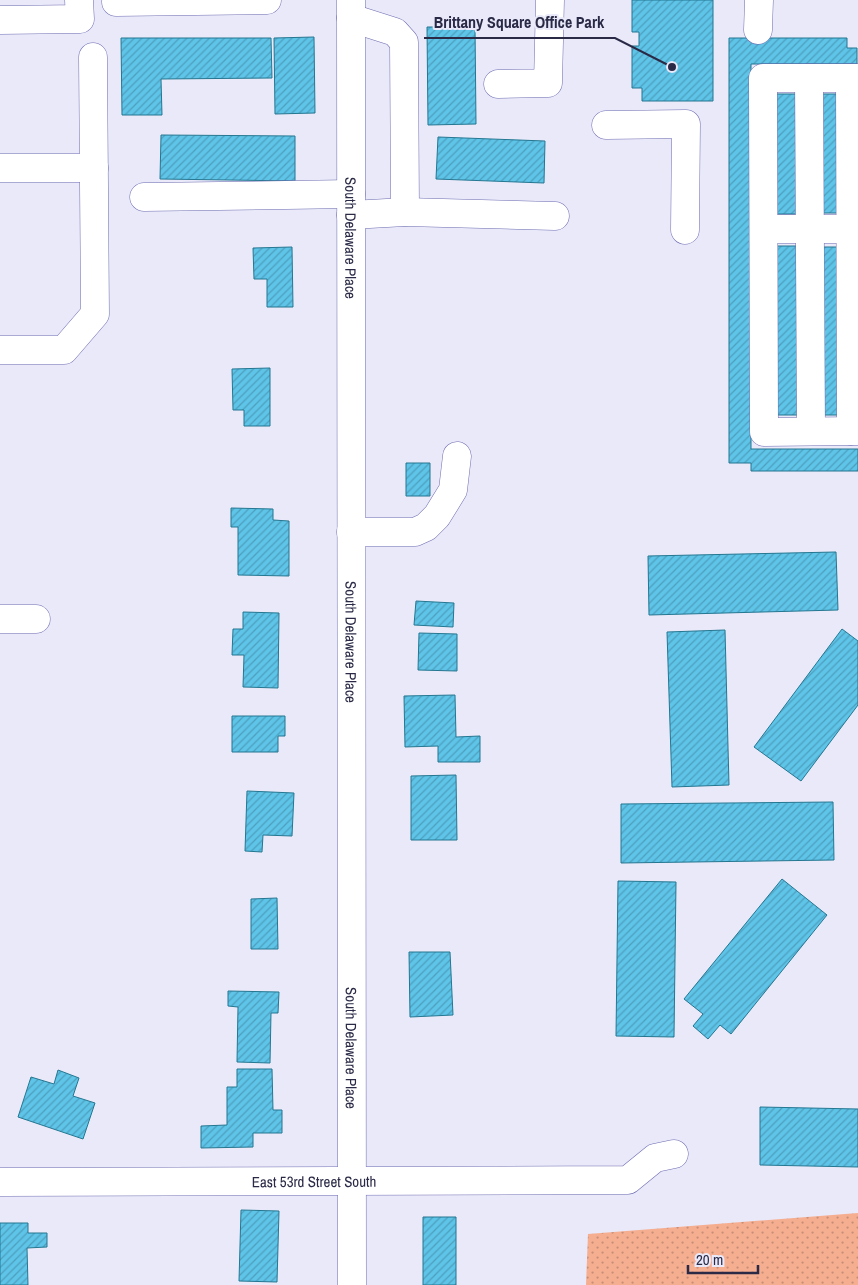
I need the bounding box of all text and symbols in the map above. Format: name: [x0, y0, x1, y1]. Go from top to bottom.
callout: Brittany Square Office Park: [424, 7, 615, 38]
text: Brittany Square Office Park: [434, 11, 605, 33]
street label: South Delaware Place: [341, 177, 362, 299]
street label: South Delaware Place: [341, 581, 362, 703]
street label: South Delaware Place: [341, 987, 362, 1109]
street label: East 53rd Street South: [252, 1170, 376, 1192]
scale bar: [688, 1242, 758, 1274]
text: 20 m: [696, 1249, 723, 1270]

